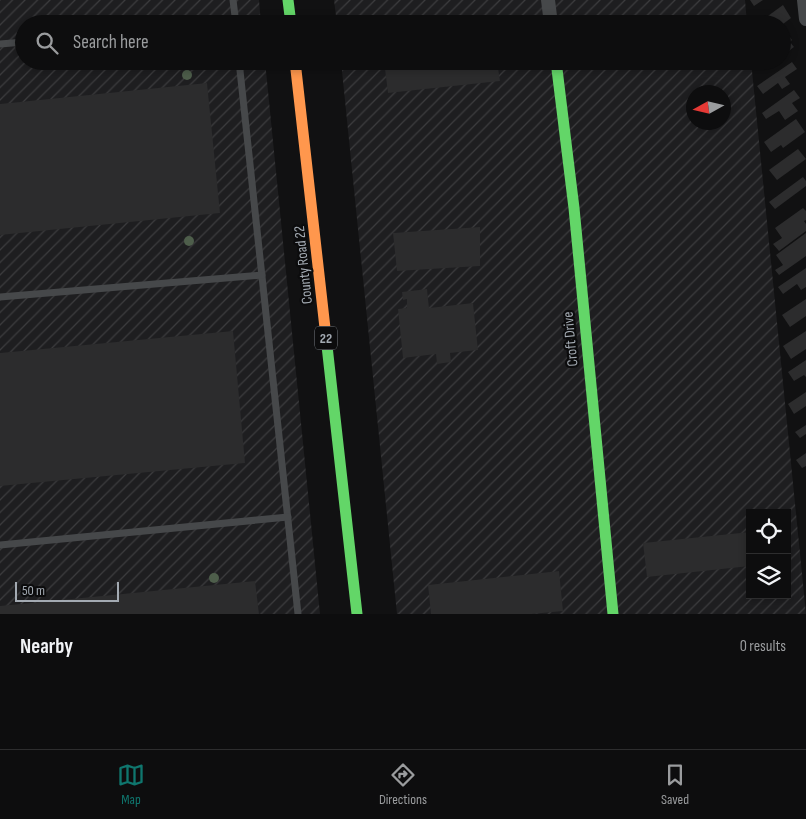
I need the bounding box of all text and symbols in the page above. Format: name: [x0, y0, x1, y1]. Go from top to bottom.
search box: [15, 15, 791, 70]
icon: search: [33, 29, 61, 57]
text: Search here: [73, 31, 149, 54]
north arrow: [686, 85, 731, 130]
street label: County Road 22: [290, 225, 317, 305]
street label: Croft Drive: [559, 311, 582, 367]
road number: 22: [315, 326, 337, 349]
map controls: [746, 509, 791, 599]
button: locate: [746, 509, 791, 554]
button: layers: [746, 554, 791, 599]
scale bar: [15, 579, 119, 602]
text: 50 m: [22, 582, 45, 599]
text: Nearby: [20, 634, 73, 659]
text: 0 results: [740, 637, 786, 656]
tab: Map: [117, 761, 145, 808]
tab: Directions: [379, 761, 427, 808]
tab: Saved: [661, 761, 689, 808]

